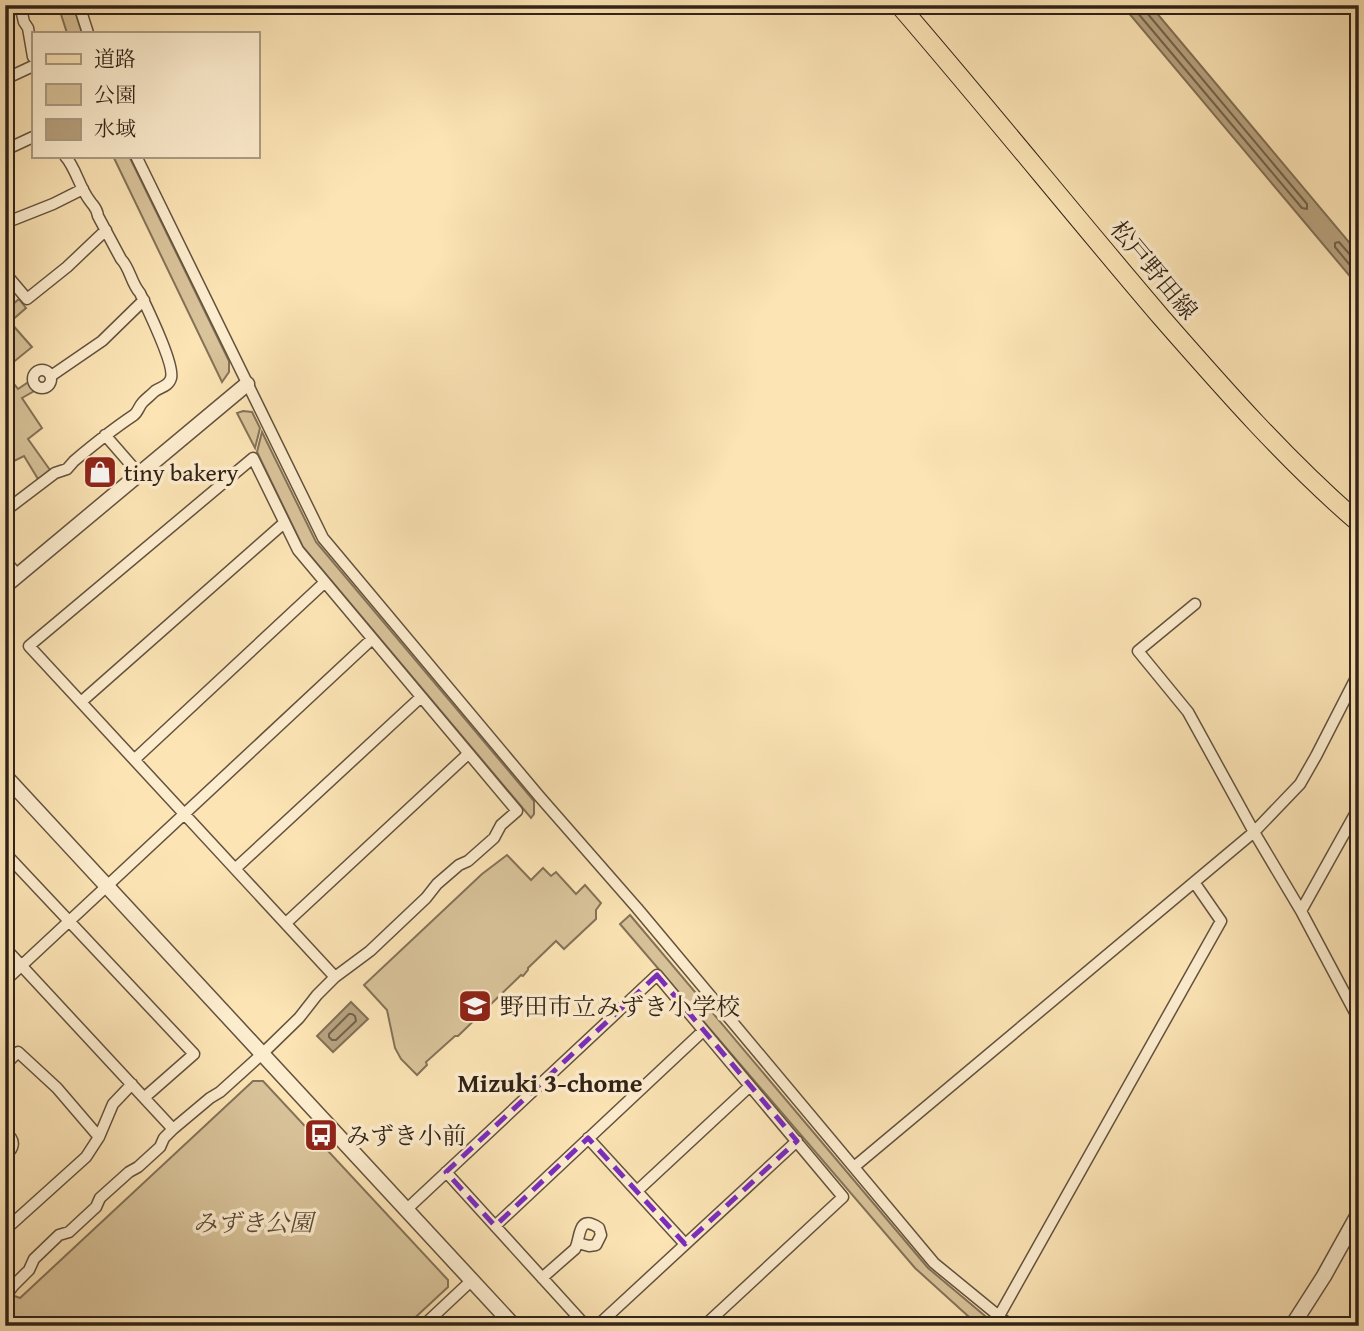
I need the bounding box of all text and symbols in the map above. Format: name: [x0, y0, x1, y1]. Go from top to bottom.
legend: [32, 32, 259, 158]
text: 道路: [94, 43, 136, 74]
text: 公園: [94, 79, 136, 110]
text: 水域: [94, 113, 136, 144]
street label: 松戸野田線: [1102, 213, 1206, 327]
shop icon: tiny bakery: [81, 453, 119, 491]
place label: tiny bakery: [124, 455, 239, 490]
school or university icon: 野田市立みずき小学校: [456, 987, 494, 1025]
place label: 野田市立みずき小学校: [500, 989, 740, 1024]
district label: Mizuki 3-chome: [457, 1063, 643, 1102]
bus stop icon: みずき小前: [302, 1116, 340, 1154]
place label: みずき小前: [346, 1118, 466, 1153]
park label: みずき公園: [193, 1205, 317, 1240]

